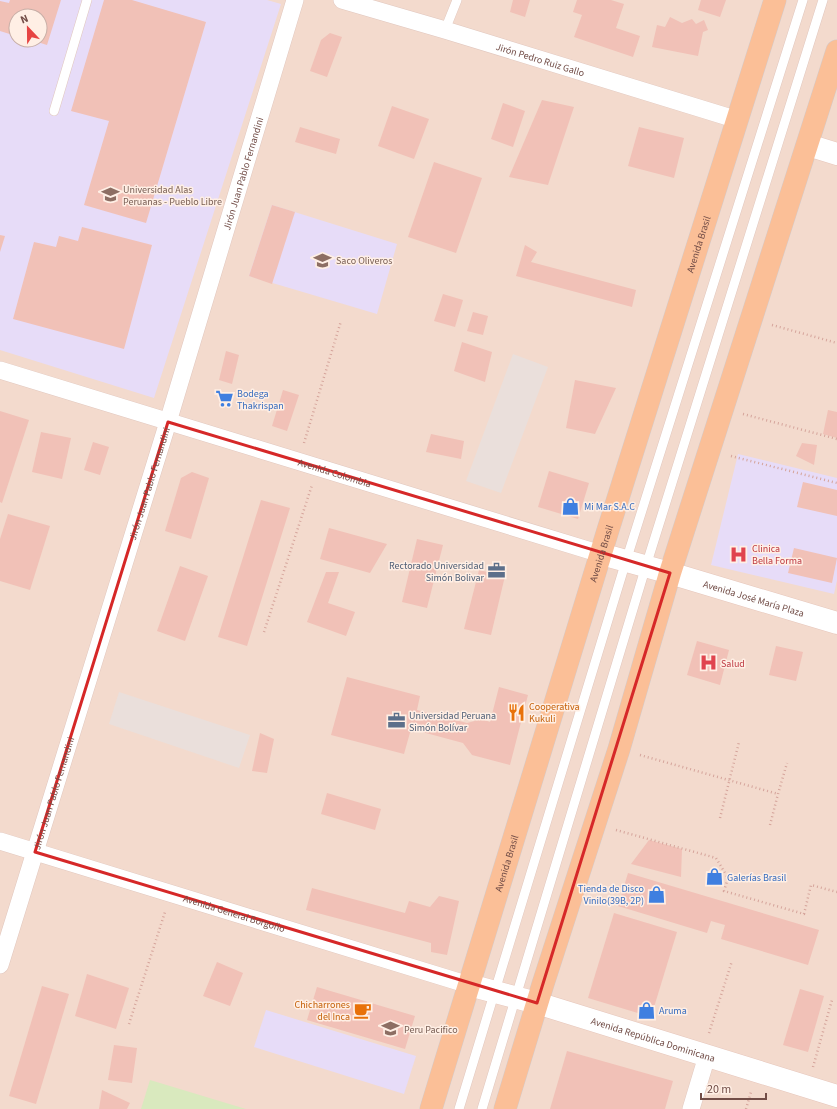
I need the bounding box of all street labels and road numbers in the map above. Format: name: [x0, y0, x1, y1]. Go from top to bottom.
street label: Jirón Pedro Ruiz Gallo: [494, 40, 586, 80]
street label: Jirón Juan Pablo Fernandini: [220, 115, 267, 232]
street label: Avenida Brasil: [683, 214, 715, 275]
street label: Jirón Juan Pablo Fernandini: [126, 426, 174, 542]
street label: Avenida Colombia: [296, 456, 373, 491]
street label: Avenida Brasil: [586, 523, 617, 584]
street label: Avenida José María Plaza: [701, 577, 806, 621]
street label: Jirón Juan Pablo Fernandini: [30, 735, 78, 851]
street label: Avenida Brasil: [492, 833, 523, 894]
street label: Avenida General Borgoño: [181, 892, 287, 936]
street label: Avenida República Dominicana: [589, 1014, 717, 1066]

